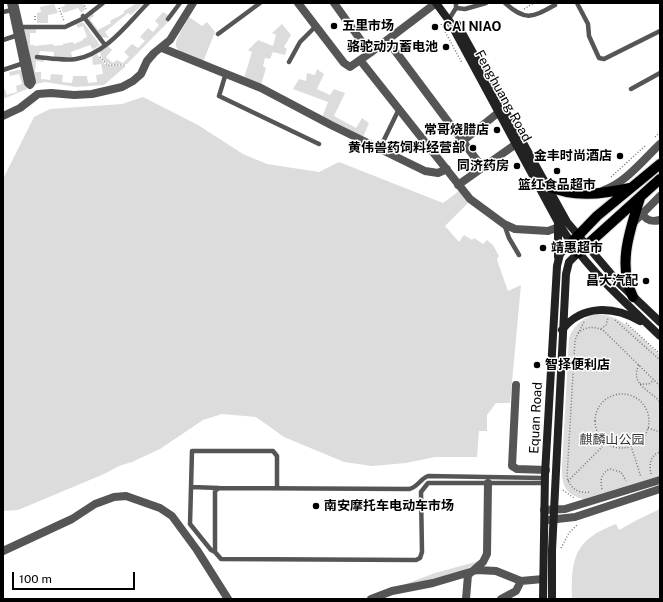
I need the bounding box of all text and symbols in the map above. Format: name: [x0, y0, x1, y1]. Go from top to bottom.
place label: 五里市场: [342, 18, 394, 34]
place label: CAI NIAO: [443, 19, 501, 35]
marker: 五里市场: [329, 21, 339, 31]
marker: CAI NIAO: [430, 22, 440, 32]
place label: 骆驼动力蓄电池: [347, 39, 438, 55]
marker: 骆驼动力蓄电池: [441, 42, 451, 52]
street label: Fenghuang Road: [471, 48, 535, 144]
place label: 常哥烧腊店: [424, 122, 489, 138]
marker: 常哥烧腊店: [492, 125, 502, 135]
place label: 黄伟兽药饲料经营部: [348, 140, 465, 156]
marker: 黄伟兽药饲料经营部: [468, 143, 478, 153]
place label: 金丰时尚酒店: [534, 148, 612, 164]
marker: 金丰时尚酒店: [615, 151, 625, 161]
place label: 同济药房: [457, 158, 509, 174]
marker: 同济药房: [512, 161, 522, 171]
marker: 篮红食品超市: [552, 166, 562, 176]
place label: 篮红食品超市: [518, 177, 596, 193]
place label: 靖惠超市: [551, 240, 603, 256]
marker: 靖惠超市: [538, 243, 548, 253]
place label: 昌大汽配: [586, 273, 638, 289]
marker: 昌大汽配: [641, 276, 651, 286]
place label: 智择便利店: [545, 357, 610, 373]
marker: 智择便利店: [532, 360, 542, 370]
street label: Equan Road: [526, 382, 546, 454]
park label: 麒麟山公园: [580, 432, 644, 448]
place label: 南安摩托车电动车市场: [324, 498, 454, 514]
marker: 南安摩托车电动车市场: [311, 501, 321, 511]
scale bar: [14, 564, 137, 590]
text: 100 m: [19, 572, 52, 586]

